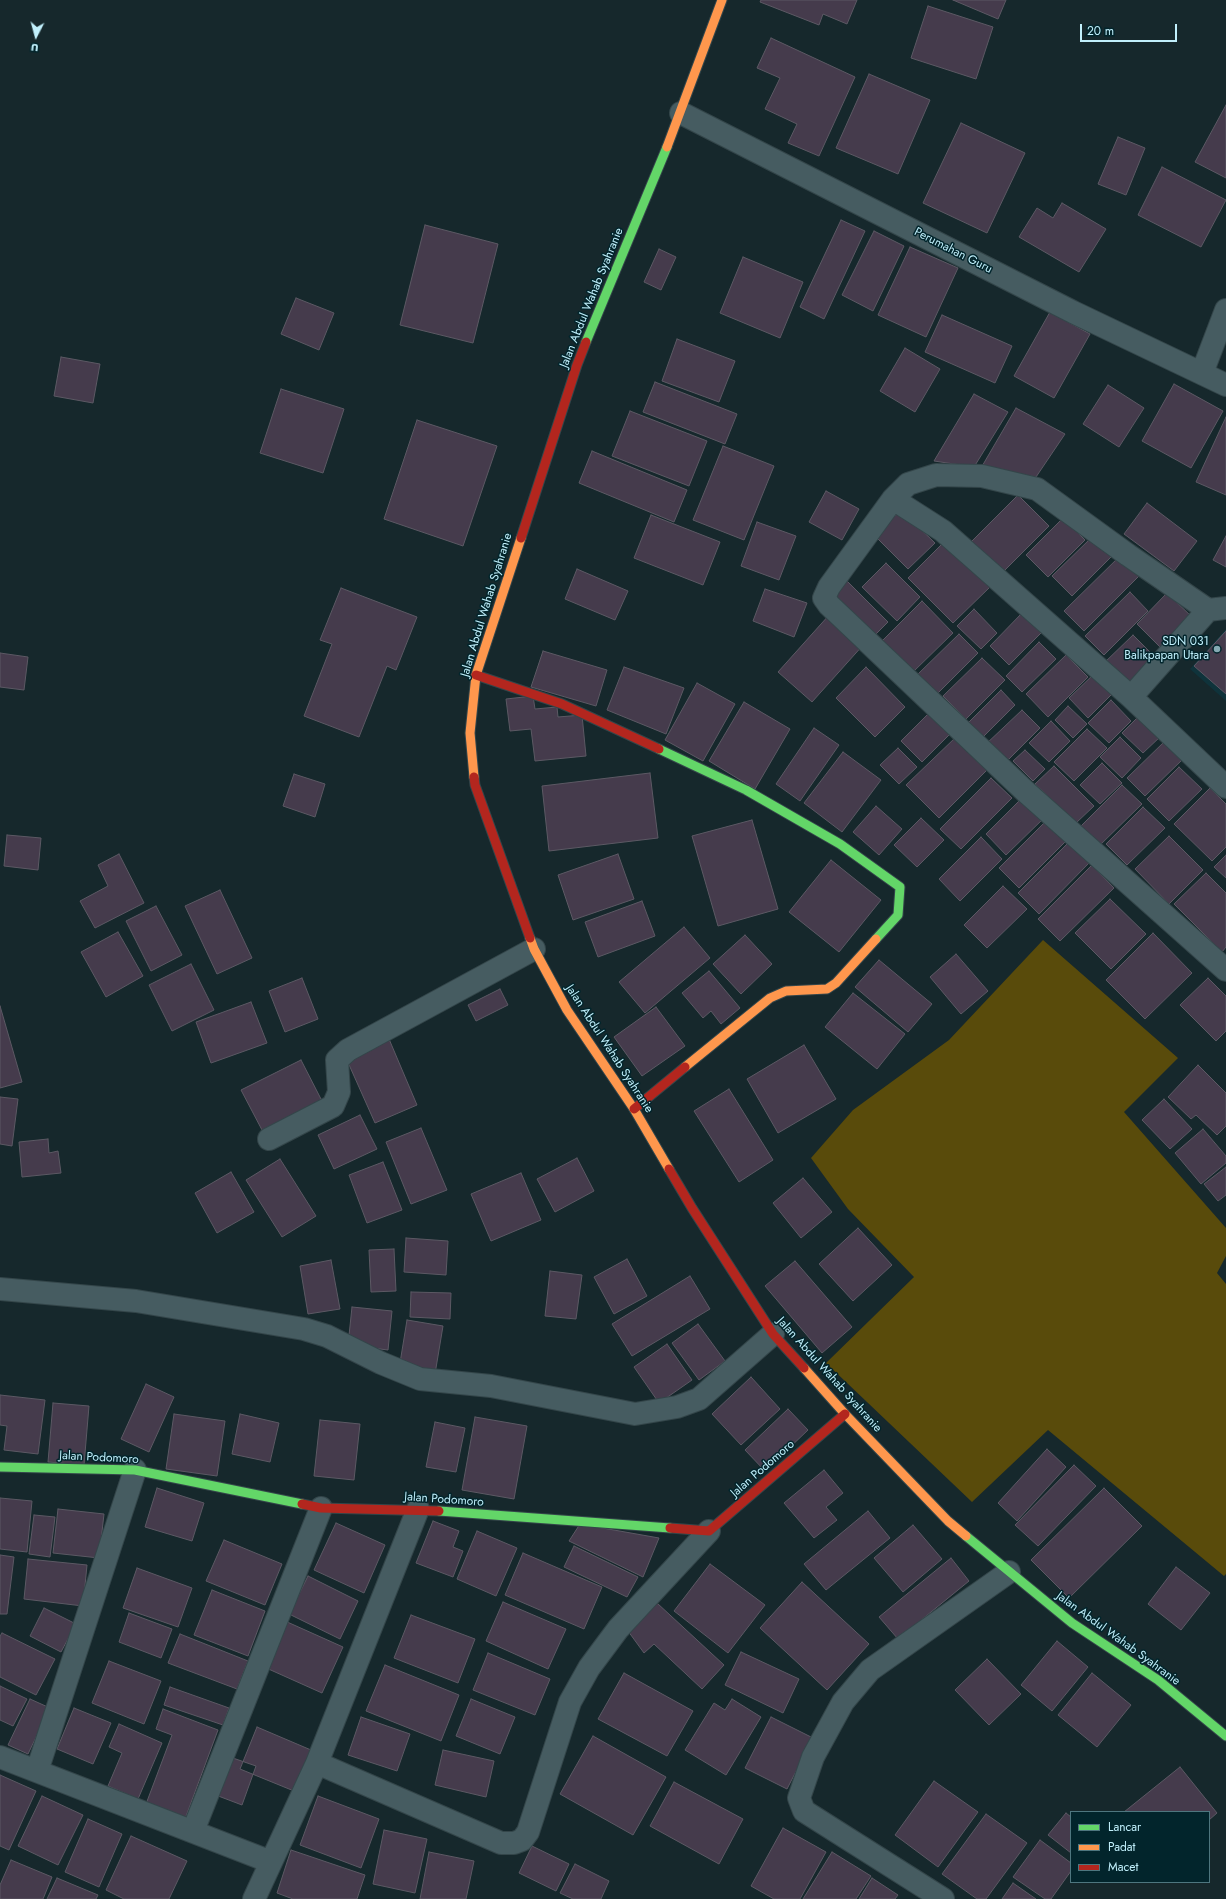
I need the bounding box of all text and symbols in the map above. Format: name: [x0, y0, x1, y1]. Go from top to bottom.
north arrow: [16, 16, 56, 56]
scale bar: [1082, 16, 1179, 42]
text: 20 m: [1087, 22, 1114, 40]
text: U: [30, 40, 39, 56]
street label: Perumahan Guru: [911, 225, 995, 277]
street label: Jalan Abdul Wahab Syahranie: [557, 226, 627, 370]
street label: Jalan Abdul Wahab Syahranie: [458, 531, 516, 679]
place label: SDN 031 Balikpapan Utara: [1124, 635, 1209, 663]
marker: SDN 031 Balikpapan Utara: [1212, 644, 1222, 654]
street label: Jalan Abdul Wahab Syahranie: [562, 982, 656, 1116]
street label: Jalan Abdul Wahab Syahranie: [774, 1315, 884, 1435]
street label: Jalan Podomoro: [728, 1437, 798, 1501]
street label: Jalan Podomoro: [59, 1449, 139, 1467]
street label: Jalan Podomoro: [404, 1490, 484, 1510]
street label: Jalan Abdul Wahab Syahranie: [1053, 1589, 1183, 1689]
legend: [1070, 1811, 1210, 1883]
text: Lancar: [1108, 1818, 1141, 1836]
text: Padat: [1108, 1838, 1135, 1856]
text: Macet: [1108, 1858, 1138, 1876]

